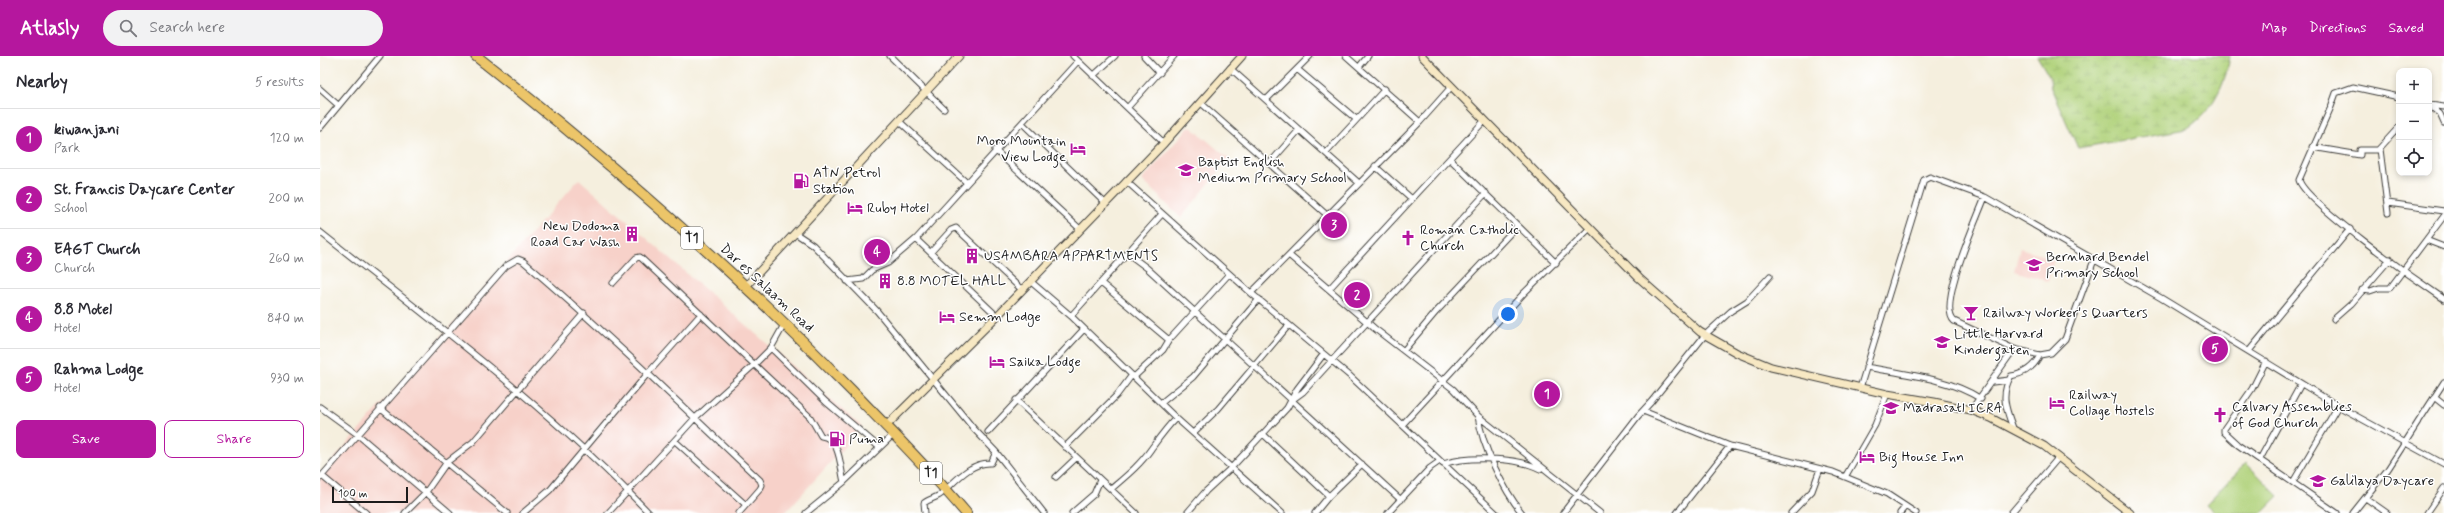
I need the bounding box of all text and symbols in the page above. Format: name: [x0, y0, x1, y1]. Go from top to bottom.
search box: [103, 10, 383, 46]
text: Atlasly: [20, 16, 79, 41]
icon: search: [117, 17, 139, 39]
text: Search here: [149, 18, 225, 38]
text: Map: [2261, 19, 2287, 37]
text: Directions: [2309, 19, 2367, 37]
text: Saved: [2389, 19, 2424, 37]
map controls: [2396, 68, 2432, 176]
button: +: [2396, 68, 2432, 104]
text: Nearby: [16, 71, 68, 93]
text: 5 results: [255, 74, 304, 91]
button: −: [2396, 104, 2432, 140]
text: kiwanjani: [54, 120, 119, 140]
text: 1: [26, 130, 32, 147]
text: 120 m: [270, 130, 304, 147]
place label: Moro Mountain View Lodge: [977, 132, 1066, 168]
text: Park: [54, 140, 80, 157]
hotel icon: Moro Mountain View Lodge: [1069, 140, 1087, 158]
button: locate: [2396, 140, 2432, 176]
place label: Baptist English Medium Primary School: [1198, 153, 1347, 187]
school or university icon: Baptist English Medium Primary School: [1177, 161, 1195, 179]
place label: ATN Petrol Station: [813, 164, 881, 198]
fuel station icon: ATN Petrol Station: [792, 172, 810, 190]
text: St. Francis Daycare Center: [54, 180, 235, 200]
text: 2: [26, 190, 32, 207]
text: 200 m: [269, 190, 304, 207]
hotel icon: Ruby Hotel: [846, 199, 864, 217]
place label: Ruby Hotel: [867, 199, 929, 217]
text: School: [54, 200, 88, 217]
pin: 3: [1321, 210, 1347, 240]
place label: New Dodoma Road Car Wash: [531, 217, 620, 251]
place label: Roman Catholic Church: [1420, 221, 1519, 255]
building icon: New Dodoma Road Car Wash: [623, 225, 641, 243]
road number: T1: [681, 227, 703, 249]
church icon: Roman Catholic Church: [1399, 229, 1417, 247]
pin: 4: [864, 237, 890, 267]
text: EAGT Church: [54, 240, 140, 260]
street label: Dar es Salaam Road: [716, 240, 818, 336]
building icon: USAMBARA APPARTMENTS: [963, 247, 981, 265]
place label: USAMBARA APPARTMENTS: [984, 247, 1158, 265]
place label: Bernhard Bendel Primary School: [2046, 248, 2149, 282]
text: 3: [26, 250, 32, 267]
text: 260 m: [269, 250, 304, 267]
school or university icon: Bernhard Bendel Primary School: [2025, 256, 2043, 274]
text: Church: [54, 260, 95, 277]
building icon: 8.8 MOTEL HALL: [876, 272, 894, 290]
place label: 8.8 MOTEL HALL: [897, 272, 1006, 290]
pin: 2: [1344, 280, 1370, 310]
text: 8.8 Motel: [54, 300, 112, 320]
your location: [1498, 304, 1518, 324]
bar icon: Railway Worker's Quarters: [1962, 304, 1980, 322]
place label: Railway Worker's Quarters: [1983, 304, 2148, 322]
hotel icon: Semm Lodge: [938, 308, 956, 326]
place label: Semm Lodge: [959, 308, 1041, 327]
text: 4: [25, 310, 33, 327]
text: 840 m: [267, 310, 304, 327]
text: Hotel: [54, 320, 80, 337]
place label: Little Harvard Kindergaten: [1954, 325, 2043, 361]
school or university icon: Little Harvard Kindergaten: [1933, 333, 1951, 351]
pin: 5: [2202, 334, 2228, 364]
hotel icon: Saika Lodge: [988, 353, 1006, 371]
place label: Saika Lodge: [1009, 353, 1081, 373]
text: Rahma Lodge: [54, 360, 144, 380]
text: 5: [25, 370, 33, 387]
text: 930 m: [270, 370, 304, 387]
pin: 1: [1534, 379, 1560, 409]
text: Hotel: [54, 380, 80, 397]
place label: Railway Collage Hostels: [2069, 386, 2154, 420]
hotel icon: Railway Collage Hostels: [2048, 394, 2066, 412]
place label: Calvary Assemblies of God Church: [2232, 398, 2352, 432]
school or university icon: Madrasatl ICRA: [1882, 399, 1900, 417]
place label: Madrasatl ICRA: [1903, 399, 2002, 417]
church icon: Calvary Assemblies of God Church: [2211, 406, 2229, 424]
button: Save: [16, 420, 156, 458]
button: Share: [164, 420, 304, 458]
fuel station icon: Puma: [828, 430, 846, 448]
place label: Puma: [849, 430, 884, 448]
hotel icon: Big House Inn: [1858, 448, 1876, 466]
place label: Big House Inn: [1879, 448, 1964, 468]
road number: T1: [920, 462, 942, 484]
school or university icon: Galilaya Daycare: [2309, 472, 2327, 490]
place label: Galilaya Daycare: [2330, 472, 2434, 490]
scale bar: [332, 485, 408, 504]
text: 100 m: [338, 487, 368, 501]

